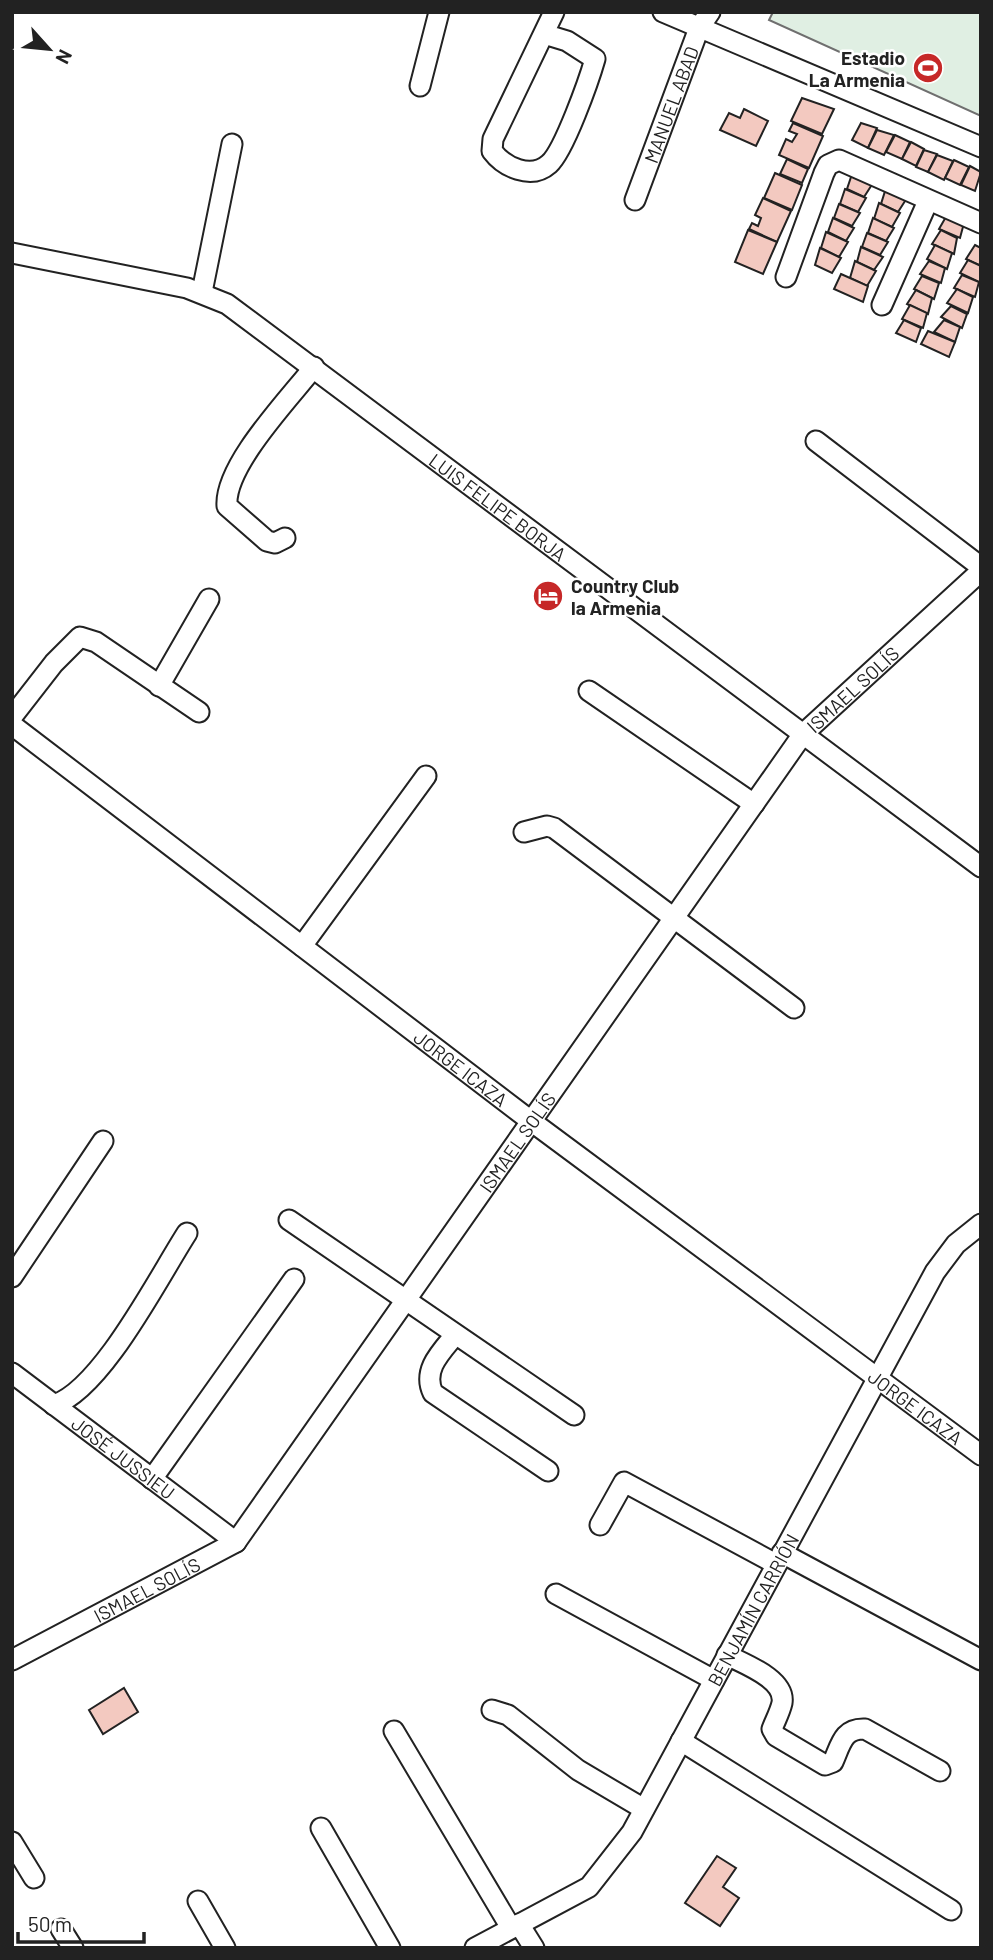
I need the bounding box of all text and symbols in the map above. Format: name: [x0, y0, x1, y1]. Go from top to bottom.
north arrow: [14, 14, 84, 84]
street label: MANUEL ABAD: [638, 43, 703, 166]
text: N: [51, 46, 78, 68]
place label: Estadio La Armenia: [809, 46, 905, 91]
sports icon: Estadio La Armenia: [911, 51, 945, 85]
street label: LUIS FELIPE BORJA: [425, 448, 571, 565]
place label: Country Club la Armenia: [571, 574, 679, 619]
hotel icon: Country Club la Armenia: [531, 579, 565, 613]
street label: ISMAEL SOLÍS: [801, 641, 903, 737]
street label: JORGE ICAZA: [410, 1025, 512, 1111]
street label: ISMAEL SOLÍS: [474, 1087, 560, 1196]
street label: JORGE ICAZA: [864, 1364, 967, 1449]
street label: JOSÉ JUSSIEU: [68, 1411, 180, 1504]
street label: BENJAMÍN CARRIÓN: [702, 1529, 803, 1690]
street label: ISMAEL SOLÍS: [89, 1552, 204, 1627]
scale bar: [18, 1900, 144, 1944]
text: 50 m: [28, 1911, 72, 1936]

